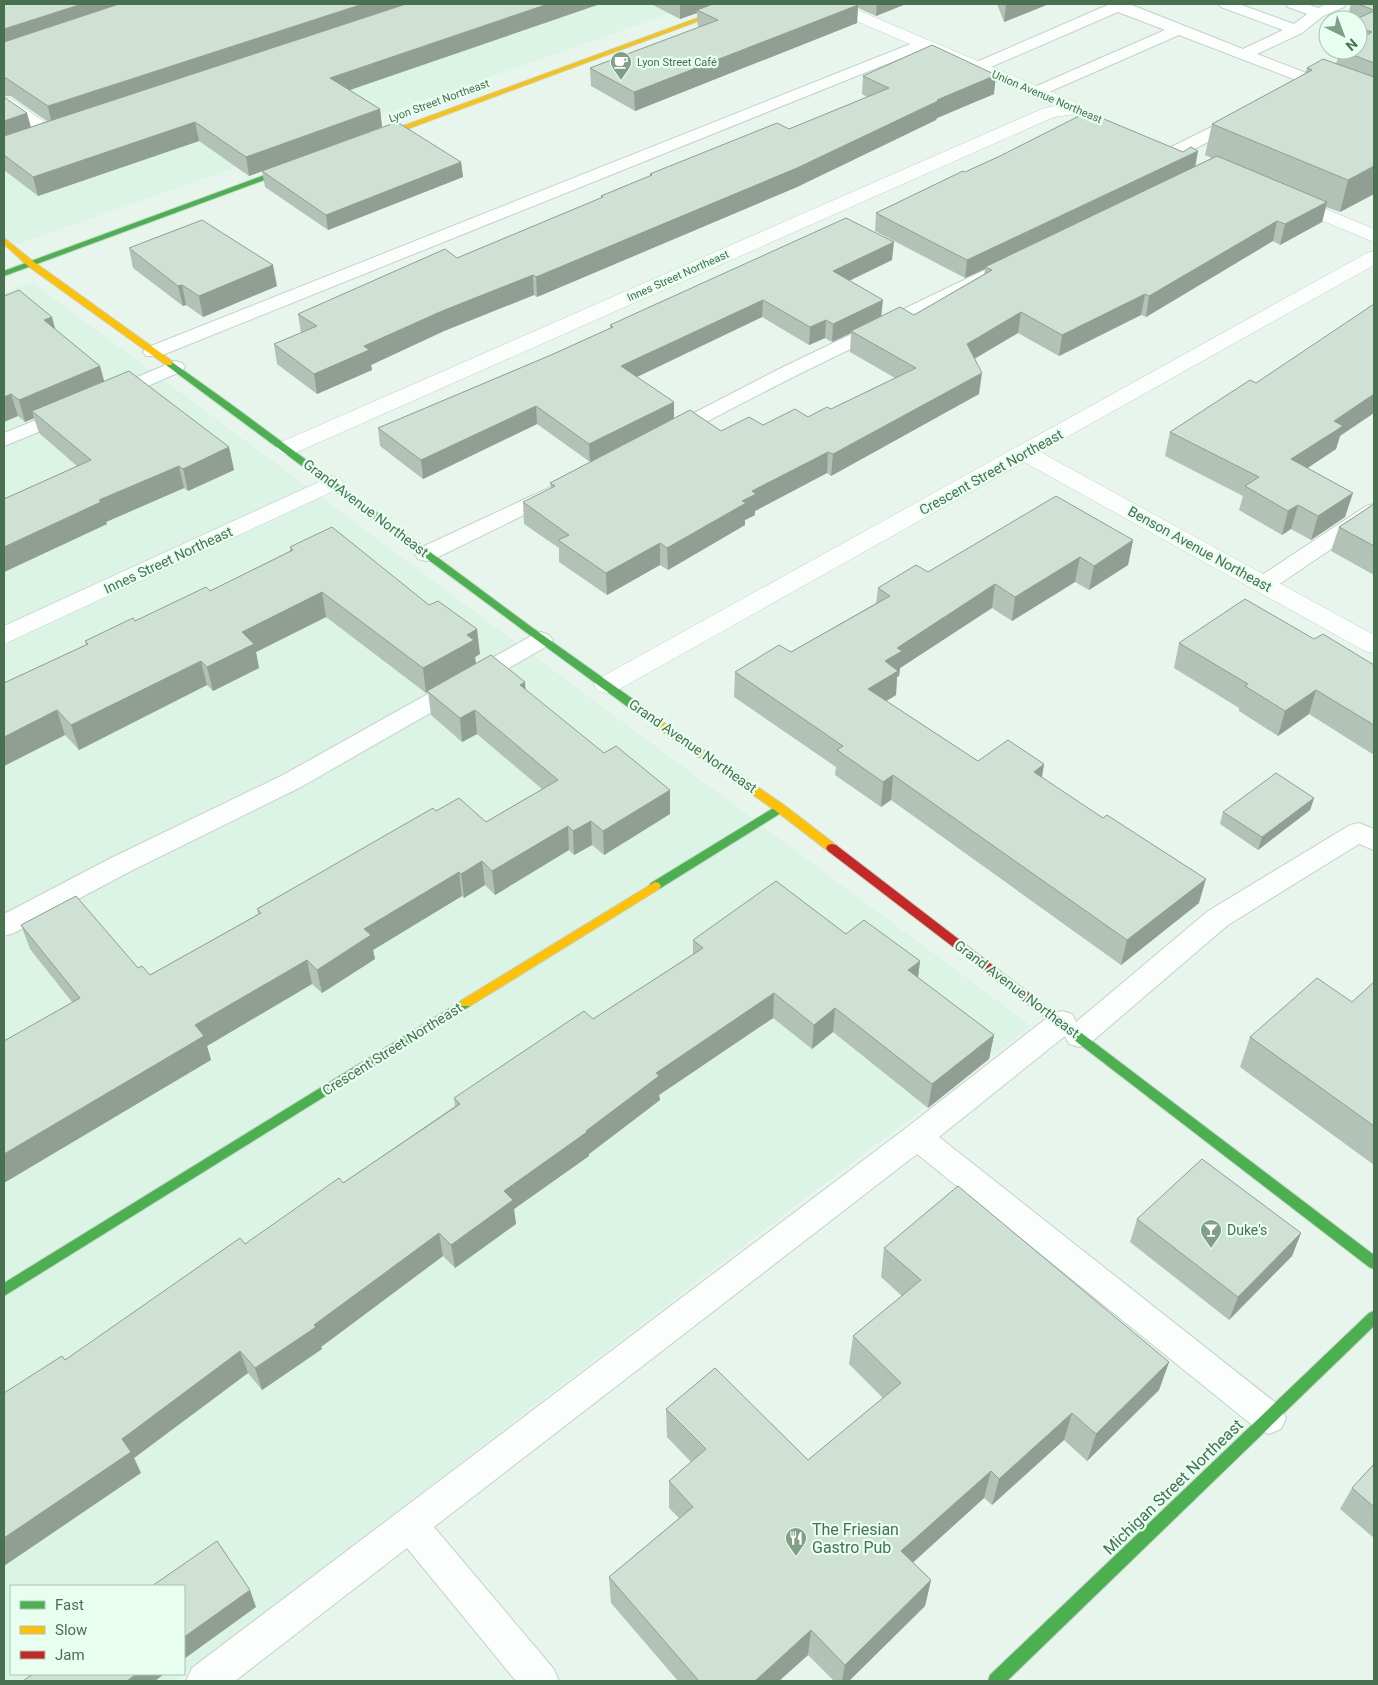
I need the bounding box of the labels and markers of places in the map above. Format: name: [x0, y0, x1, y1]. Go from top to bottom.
cafe icon: Lyon Street Café: [609, 50, 633, 81]
place label: Lyon Street Café: [637, 56, 717, 69]
bar icon: Duke's: [1199, 1218, 1223, 1249]
place label: Duke's: [1227, 1222, 1267, 1238]
place label: The Friesian Gastro Pub: [812, 1520, 899, 1557]
restaurant icon: The Friesian Gastro Pub: [784, 1526, 808, 1557]

